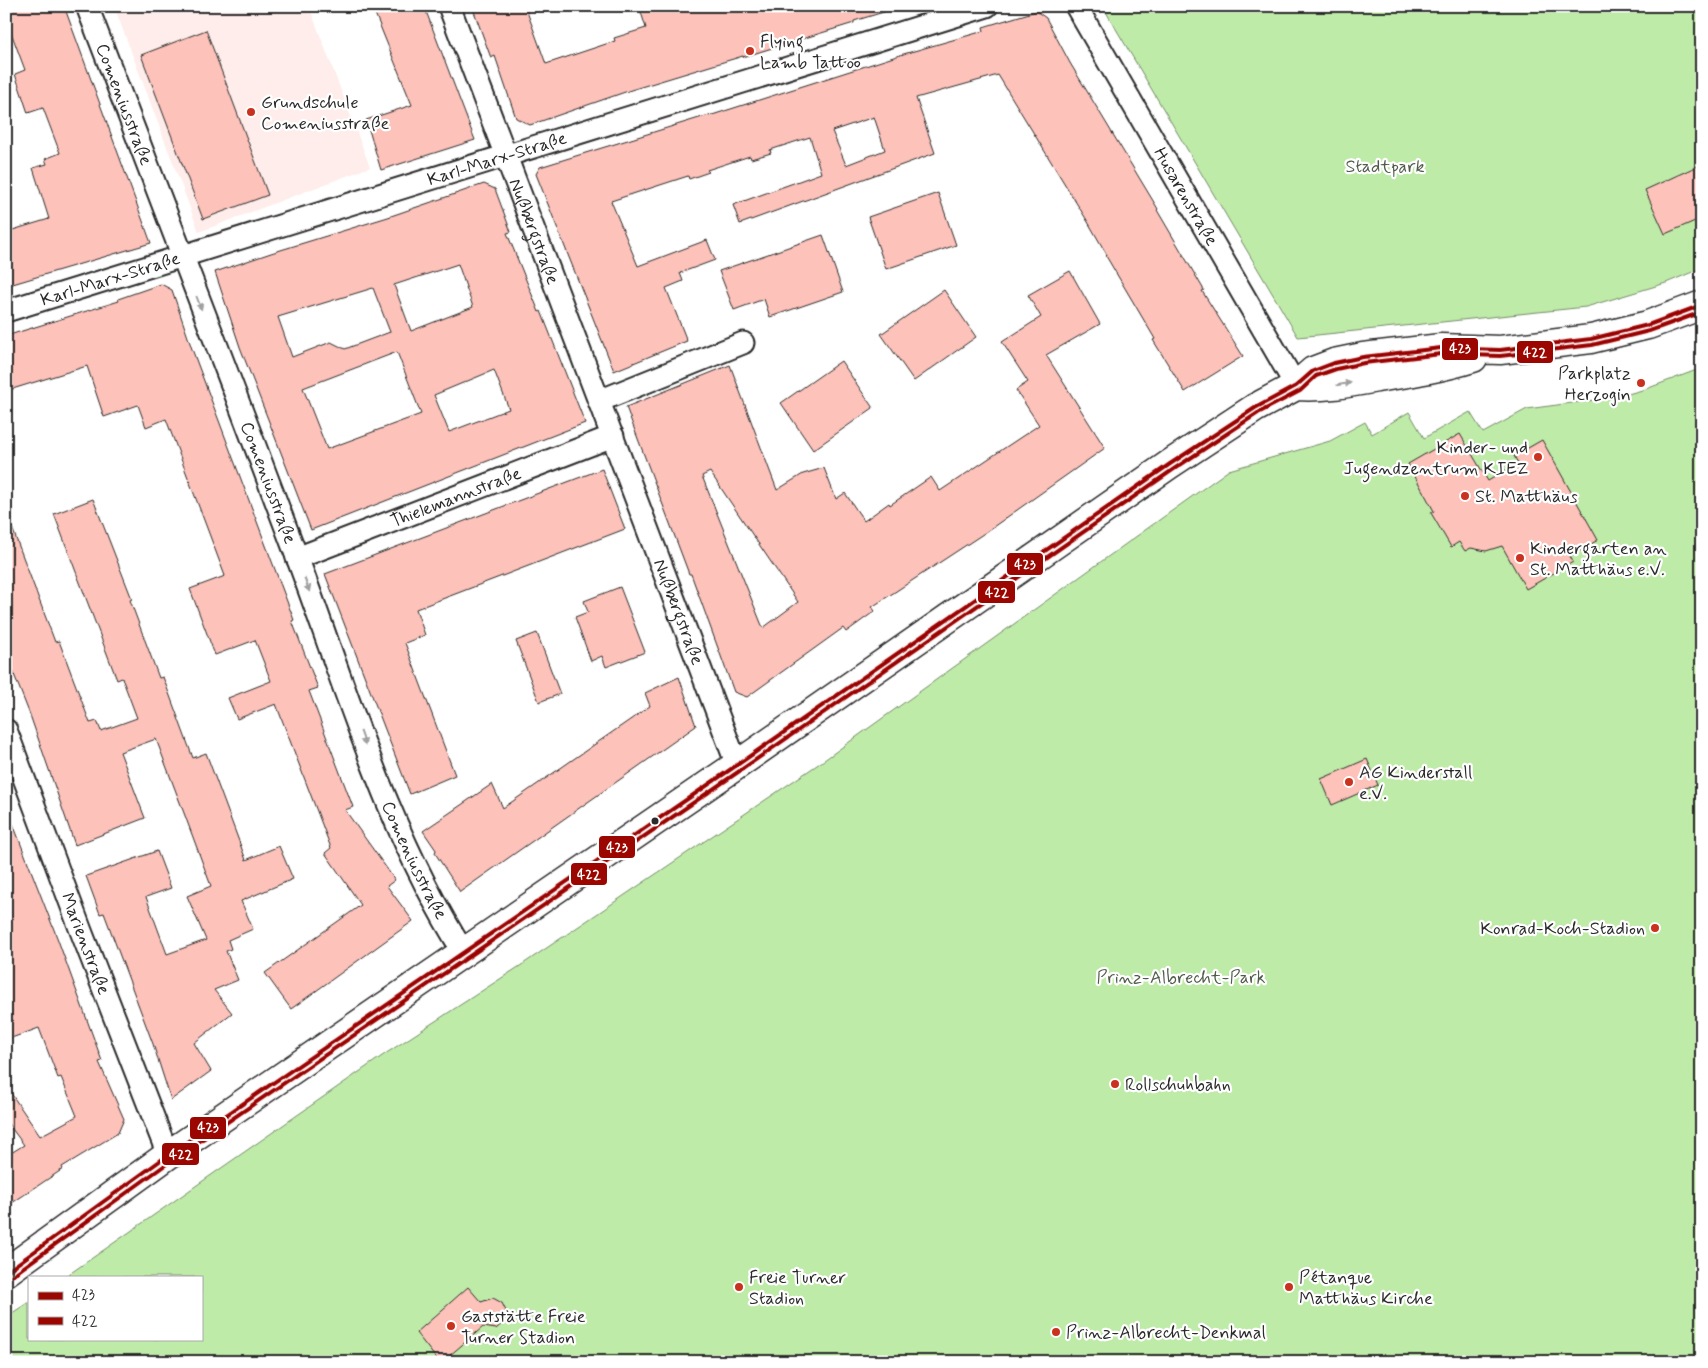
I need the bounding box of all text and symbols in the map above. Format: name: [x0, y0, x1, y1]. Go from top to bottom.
place label: Flying Lamb Tattoo: [760, 30, 861, 75]
street label: Comeniusstraße: [89, 40, 158, 169]
marker: Flying Lamb Tattoo: [744, 45, 756, 57]
place label: Grundschule Comeniusstraße: [261, 91, 390, 136]
marker: Grundschule Comeniusstraße: [245, 106, 257, 118]
street label: Karl-Marx-Straße: [424, 126, 570, 192]
street label: Husarenstraße: [1147, 143, 1223, 251]
park label: Stadtpark: [1345, 155, 1425, 179]
street label: Nußbergstraße: [503, 175, 565, 288]
street label: Karl-Marx-Straße: [38, 247, 183, 313]
one-way arrow: [195, 296, 203, 311]
line badge: 423: [1441, 337, 1479, 361]
text: 423: [1449, 340, 1471, 358]
line badge: 422: [1516, 340, 1554, 364]
text: 422: [1523, 344, 1548, 362]
place label: Parkplatz Herzogin: [1558, 362, 1631, 407]
marker: Parkplatz Herzogin: [1635, 377, 1647, 389]
one-way arrow: [1337, 379, 1353, 387]
street label: Comeniusstraße: [234, 418, 302, 547]
place label: Kinder- und Jugendzentrum KIEZ: [1343, 436, 1528, 483]
marker: Kinder- und Jugendzentrum KIEZ: [1532, 451, 1544, 463]
street label: Thielemannstraße: [387, 462, 525, 534]
place label: St. Matthäus: [1475, 485, 1578, 509]
marker: St. Matthäus: [1459, 490, 1471, 502]
place label: Kindergarten an St. Matthäus e.V.: [1530, 537, 1667, 582]
line badge: 423: [1006, 552, 1044, 576]
marker: Kindergarten an St. Matthäus e.V.: [1514, 552, 1526, 564]
street label: Nußbergstraße: [647, 556, 709, 669]
text: 423: [1014, 556, 1036, 574]
one-way arrow: [304, 578, 311, 593]
line badge: 422: [977, 580, 1016, 604]
text: 422: [985, 584, 1010, 602]
one-way arrow: [359, 731, 367, 746]
place label: AG Kinderstall e.V.: [1359, 761, 1472, 806]
marker: AG Kinderstall e.V.: [1343, 776, 1355, 788]
street label: Comeniusstraße: [375, 798, 453, 924]
unlabelled marker: [650, 816, 660, 826]
line badge: 423: [598, 835, 636, 859]
text: 423: [606, 839, 628, 857]
line badge: 422: [570, 862, 608, 886]
text: 422: [577, 866, 602, 884]
street label: Marienstraße: [55, 889, 116, 998]
place label: Konrad-Koch-Stadion: [1480, 917, 1645, 941]
marker: Konrad-Koch-Stadion: [1649, 922, 1661, 934]
park label: Prinz-Albrecht-Park: [1097, 966, 1265, 990]
place label: Rollschuhbahn: [1125, 1073, 1231, 1097]
marker: Rollschuhbahn: [1109, 1078, 1121, 1090]
line badge: 423: [189, 1116, 227, 1140]
text: 423: [197, 1119, 219, 1137]
line badge: 422: [161, 1142, 200, 1166]
text: 422: [169, 1146, 194, 1164]
place label: Freie Turner Stadion: [749, 1266, 847, 1311]
place label: Pétanque Matthäus Kirche: [1299, 1266, 1433, 1311]
legend: [28, 1276, 202, 1340]
marker: Freie Turner Stadion: [733, 1281, 745, 1293]
marker: Pétanque Matthäus Kirche: [1283, 1281, 1295, 1293]
text: 423: [72, 1286, 95, 1306]
place label: Gaststätte Freie Turner Stadion: [461, 1305, 586, 1350]
text: 422: [72, 1312, 98, 1332]
marker: Gaststätte Freie Turner Stadion: [445, 1320, 457, 1332]
place label: Prinz-Albrecht-Denkmal: [1066, 1321, 1266, 1345]
marker: Prinz-Albrecht-Denkmal: [1050, 1326, 1062, 1338]

